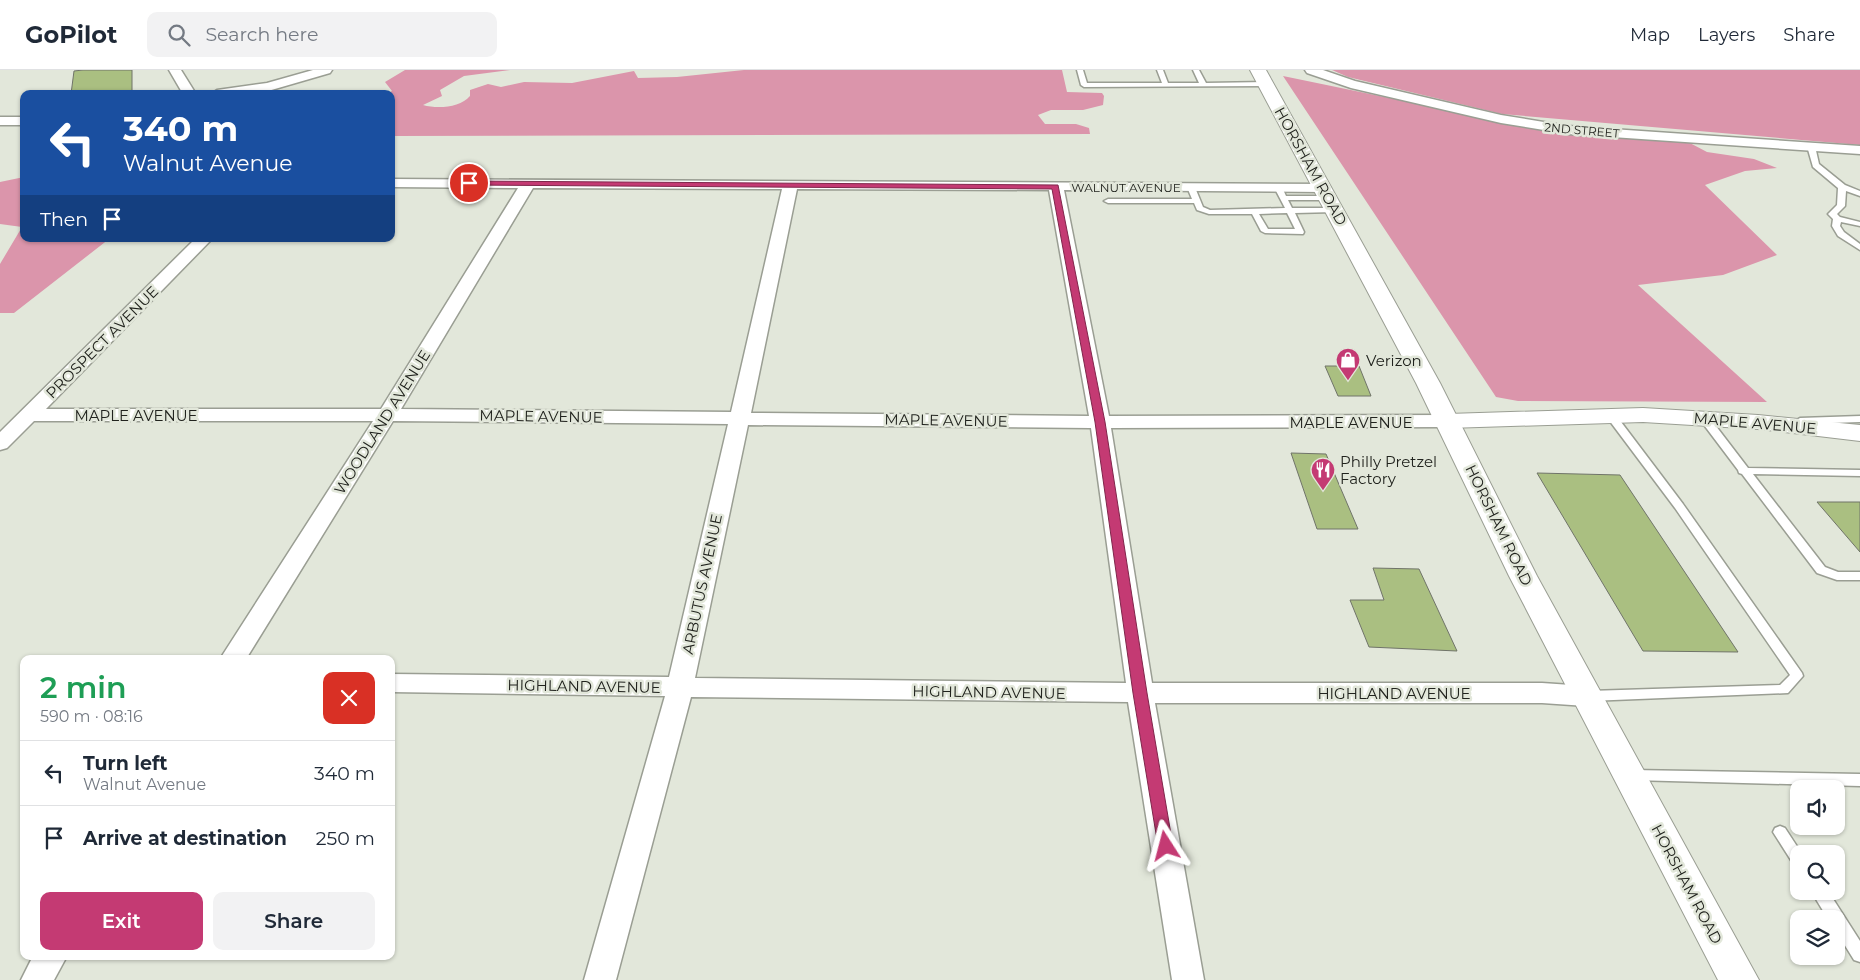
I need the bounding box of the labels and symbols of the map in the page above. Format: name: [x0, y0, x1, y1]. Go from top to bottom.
street label: HORSHAM ROAD: [1271, 103, 1351, 229]
street label: 2ND STREET: [1544, 119, 1620, 141]
pin: [448, 162, 490, 204]
street label: WALNUT AVENUE: [1071, 180, 1181, 195]
street label: PROSPECT AVENUE: [42, 282, 162, 402]
street label: WOODLAND AVENUE: [330, 346, 434, 498]
shop icon: Verizon: [1335, 347, 1361, 381]
place label: Verizon: [1366, 351, 1422, 370]
street label: MAPLE AVENUE: [479, 405, 603, 427]
street label: MAPLE AVENUE: [74, 406, 198, 425]
street label: MAPLE AVENUE: [1693, 408, 1817, 438]
street label: MAPLE AVENUE: [884, 409, 1008, 431]
street label: MAPLE AVENUE: [1289, 413, 1413, 432]
place label: Philly Pretzel Factory: [1340, 452, 1437, 488]
restaurant icon: Philly Pretzel Factory: [1310, 457, 1336, 491]
street label: HORSHAM ROAD: [1461, 461, 1537, 589]
street label: ARBUTUS AVENUE: [678, 512, 726, 656]
street label: HIGHLAND AVENUE: [507, 675, 661, 697]
street label: HIGHLAND AVENUE: [912, 681, 1066, 703]
street label: HIGHLAND AVENUE: [1317, 684, 1471, 703]
position arrow: [1139, 819, 1191, 871]
street label: HORSHAM ROAD: [1648, 821, 1726, 947]

